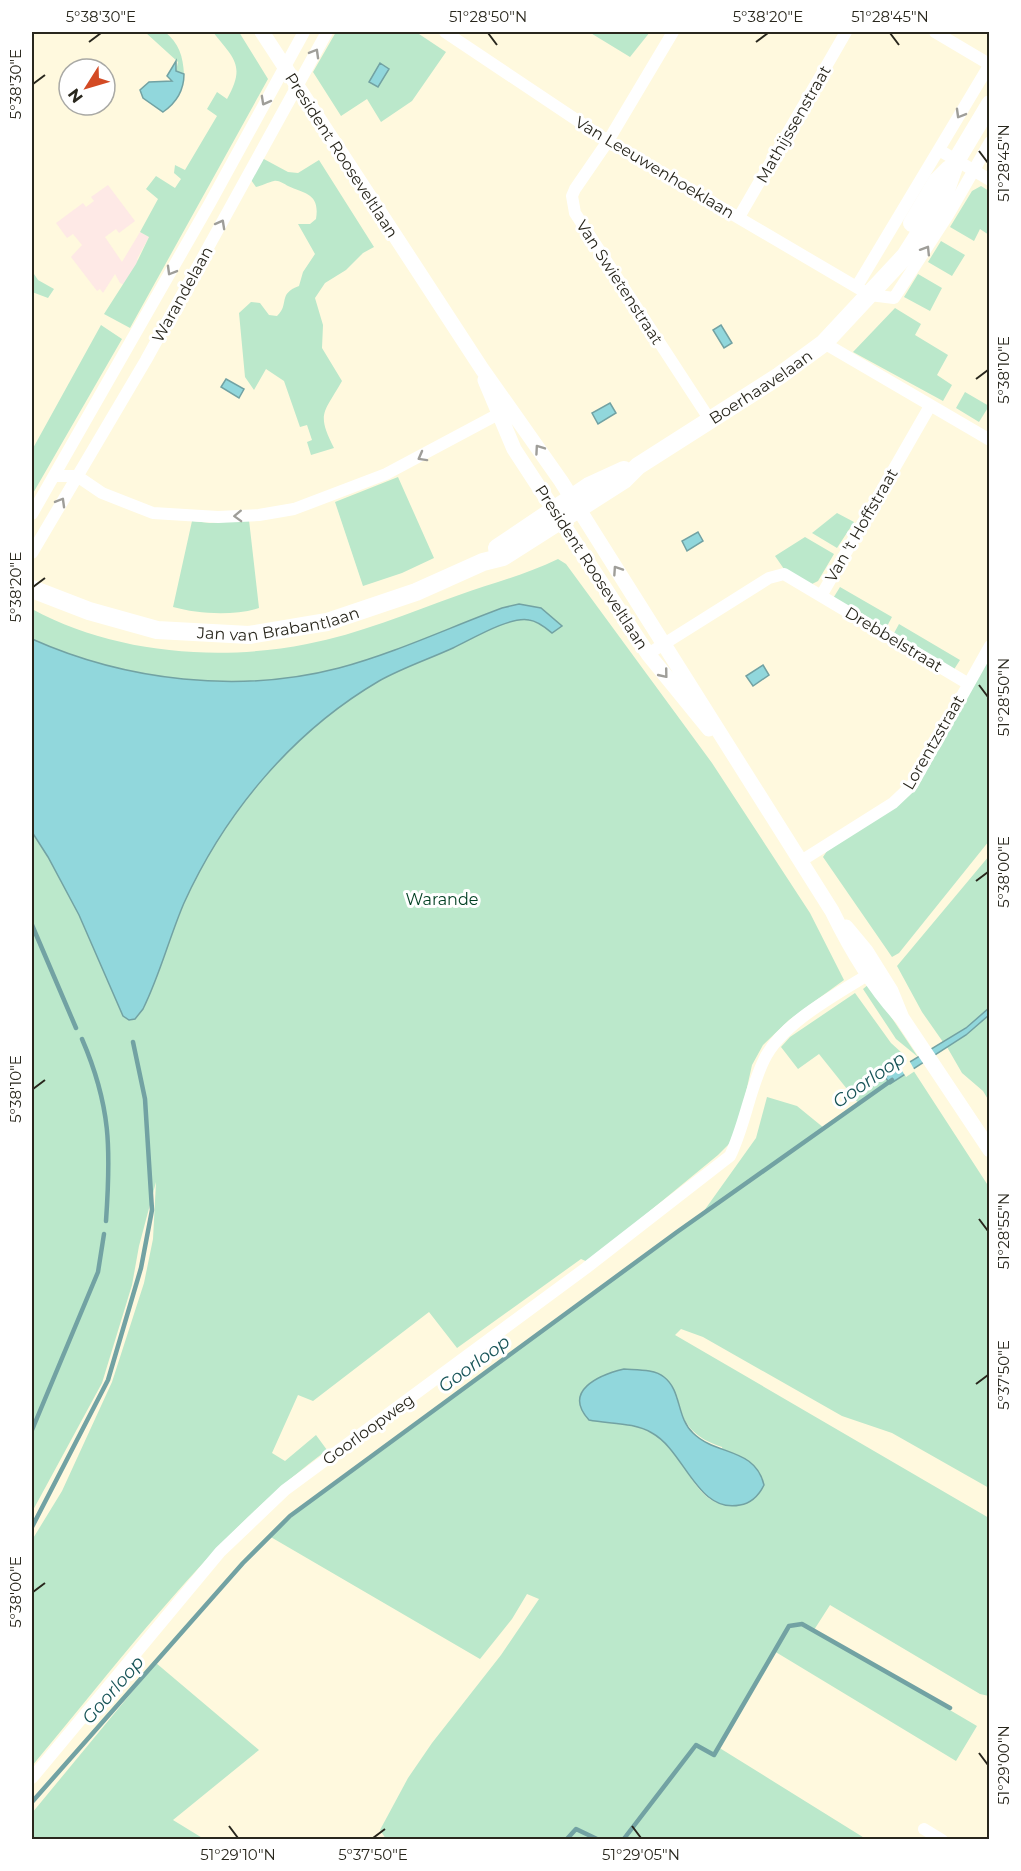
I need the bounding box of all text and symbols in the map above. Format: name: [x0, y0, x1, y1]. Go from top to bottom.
text: 5°38'30"E: [66, 7, 136, 26]
text: 51°28'50"N: [449, 7, 527, 26]
text: 5°38'20"E: [733, 7, 803, 26]
text: 51°28'45"N: [851, 7, 929, 26]
text: 5°38'30"E: [6, 49, 25, 119]
one-way arrow: [308, 49, 319, 59]
north arrow: [57, 57, 117, 117]
street label: Mathijssenstraat: [752, 62, 835, 186]
street label: President Rooseveltlaan: [281, 69, 402, 241]
text: N: [64, 85, 87, 107]
one-way arrow: [261, 95, 273, 105]
one-way arrow: [956, 108, 967, 118]
street label: Van Leeuwenhoeklaan: [572, 112, 738, 223]
text: 51°28'45"N: [994, 124, 1013, 202]
street label: Van Swietenstraat: [572, 216, 667, 348]
one-way arrow: [214, 220, 225, 230]
street label: Warandelaan: [148, 243, 217, 346]
one-way arrow: [919, 246, 931, 256]
one-way arrow: [166, 265, 178, 276]
text: 5°38'10"E: [994, 336, 1013, 404]
street label: Boerhaavelaan: [706, 346, 816, 428]
one-way arrow: [535, 445, 546, 456]
one-way arrow: [418, 450, 428, 461]
street label: Van 't Hoffstraat: [821, 465, 902, 585]
street label: President Rooseveltlaan: [531, 481, 652, 653]
one-way arrow: [54, 498, 65, 508]
one-way arrow: [233, 510, 242, 523]
text: 5°38'20"E: [6, 552, 25, 622]
one-way arrow: [613, 566, 624, 577]
street label: Jan van Brabantlaan: [196, 603, 362, 645]
street label: Drebbelstraat: [842, 603, 946, 676]
text: 51°28'50"N: [994, 658, 1013, 736]
one-way arrow: [657, 667, 668, 678]
street label: Lorentzstraat: [899, 691, 968, 793]
text: 5°38'00"E: [994, 836, 1013, 908]
park label: Warande: [406, 890, 478, 909]
water label: Goorloop: [829, 1047, 909, 1113]
text: 5°38'10"E: [6, 1055, 25, 1123]
text: 51°28'55"N: [994, 1193, 1013, 1269]
water label: Goorloop: [434, 1331, 514, 1397]
text: 5°37'50"E: [994, 1340, 1013, 1410]
street label: Goorloopweg: [319, 1390, 418, 1469]
text: 5°38'00"E: [6, 1556, 25, 1628]
water label: Goorloop: [77, 1651, 149, 1729]
text: 51°29'00"N: [994, 1725, 1013, 1805]
text: 51°29'10"N: [200, 1845, 276, 1864]
text: 5°37'50"E: [338, 1845, 408, 1864]
text: 51°29'05"N: [602, 1845, 680, 1864]

